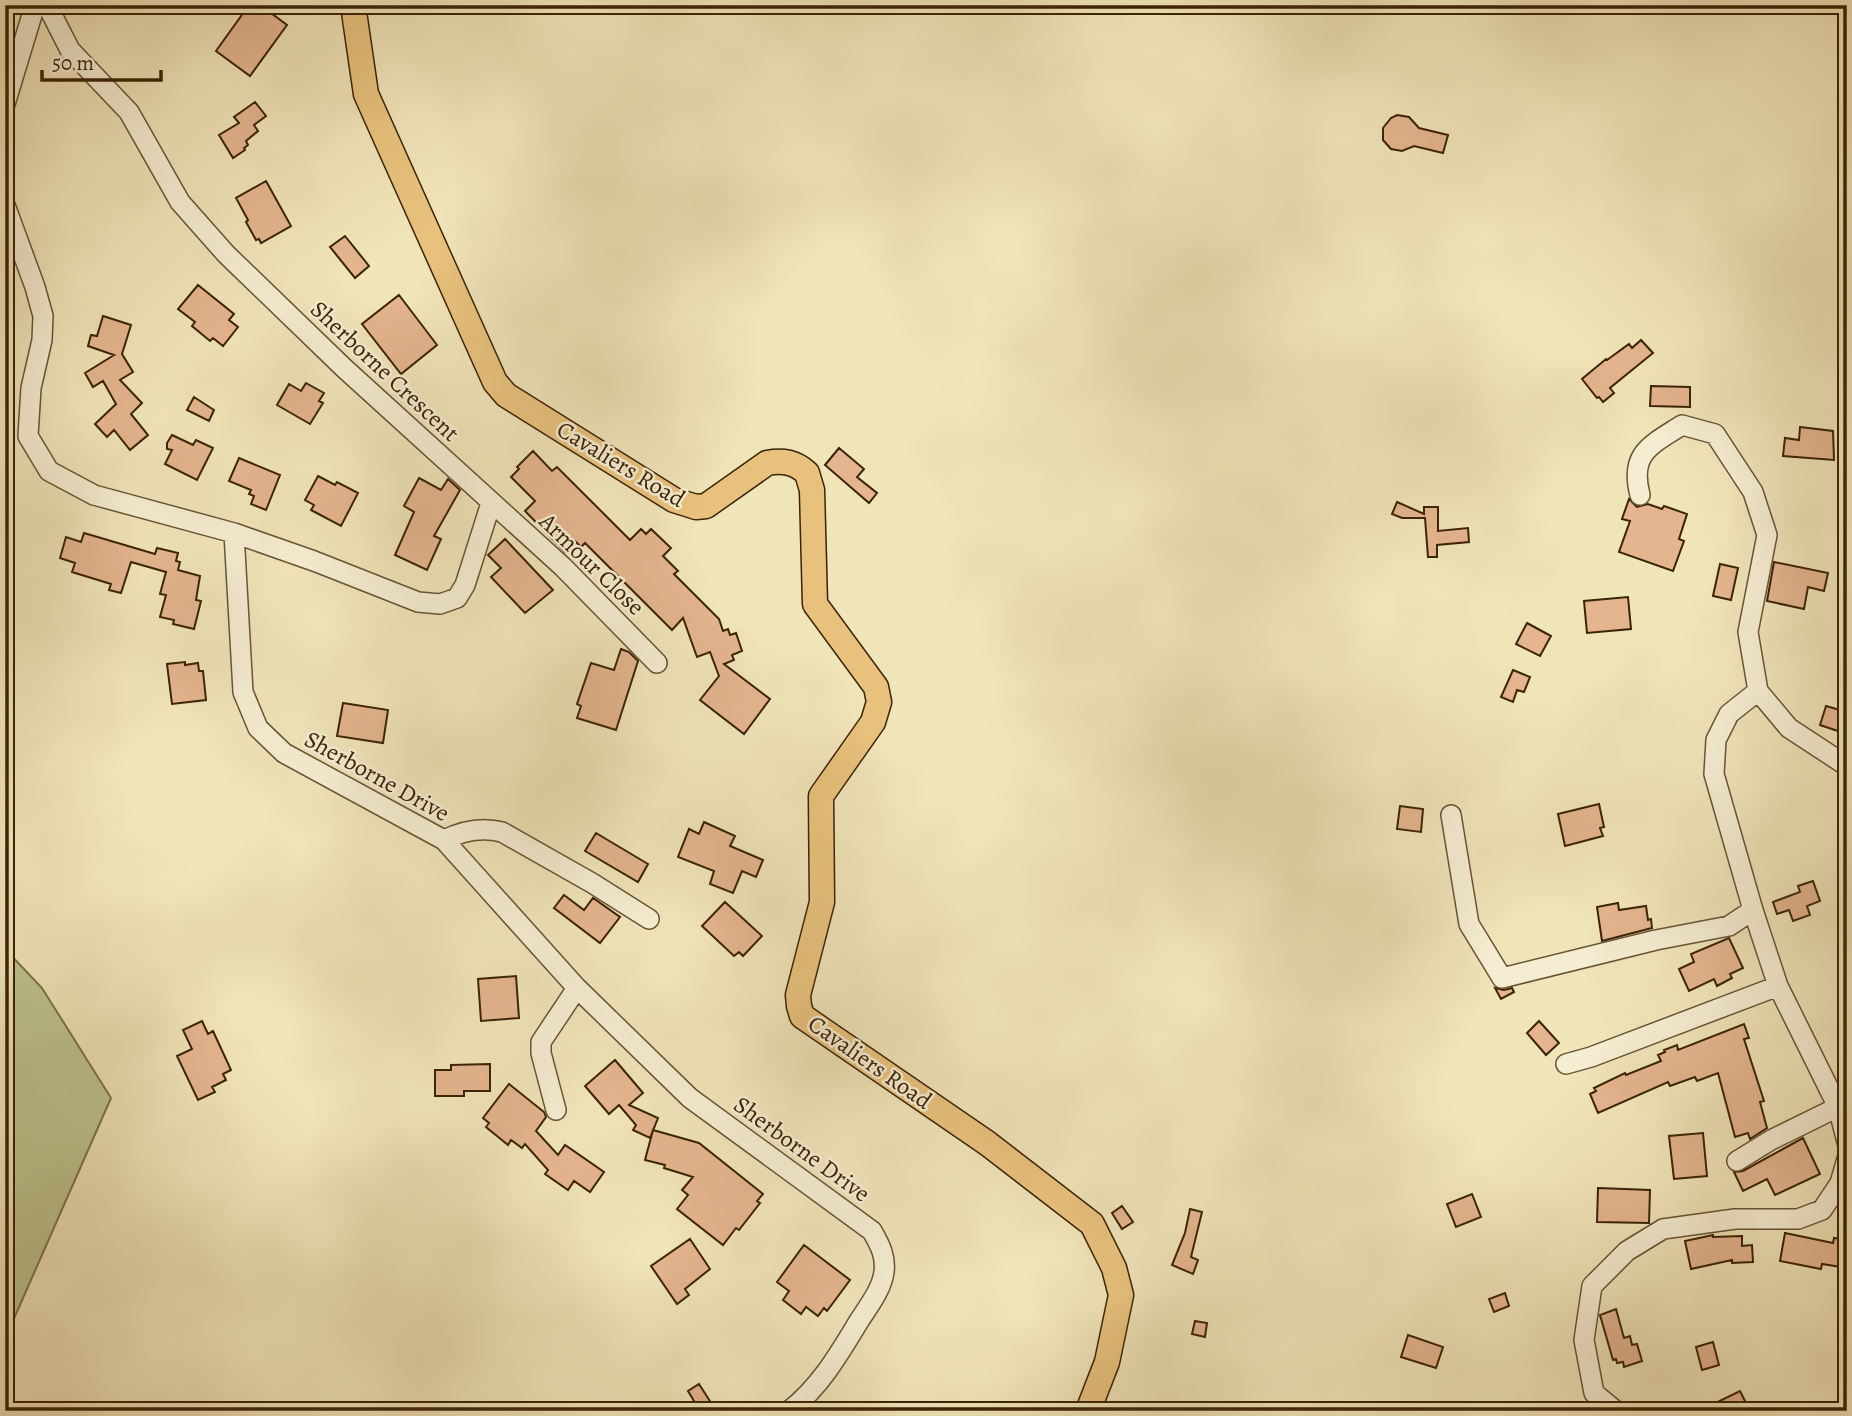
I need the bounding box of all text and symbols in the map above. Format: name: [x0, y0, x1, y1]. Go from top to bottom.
scale bar: [42, 38, 161, 82]
text: 50 m: [52, 49, 94, 77]
street label: Sherborne Crescent: [304, 294, 466, 448]
street label: Cavaliers Road: [551, 413, 691, 515]
street label: Armour Close: [532, 505, 652, 622]
street label: Sherborne Drive: [299, 723, 455, 829]
street label: Cavaliers Road: [802, 1008, 938, 1117]
street label: Sherborne Drive: [727, 1089, 877, 1209]

